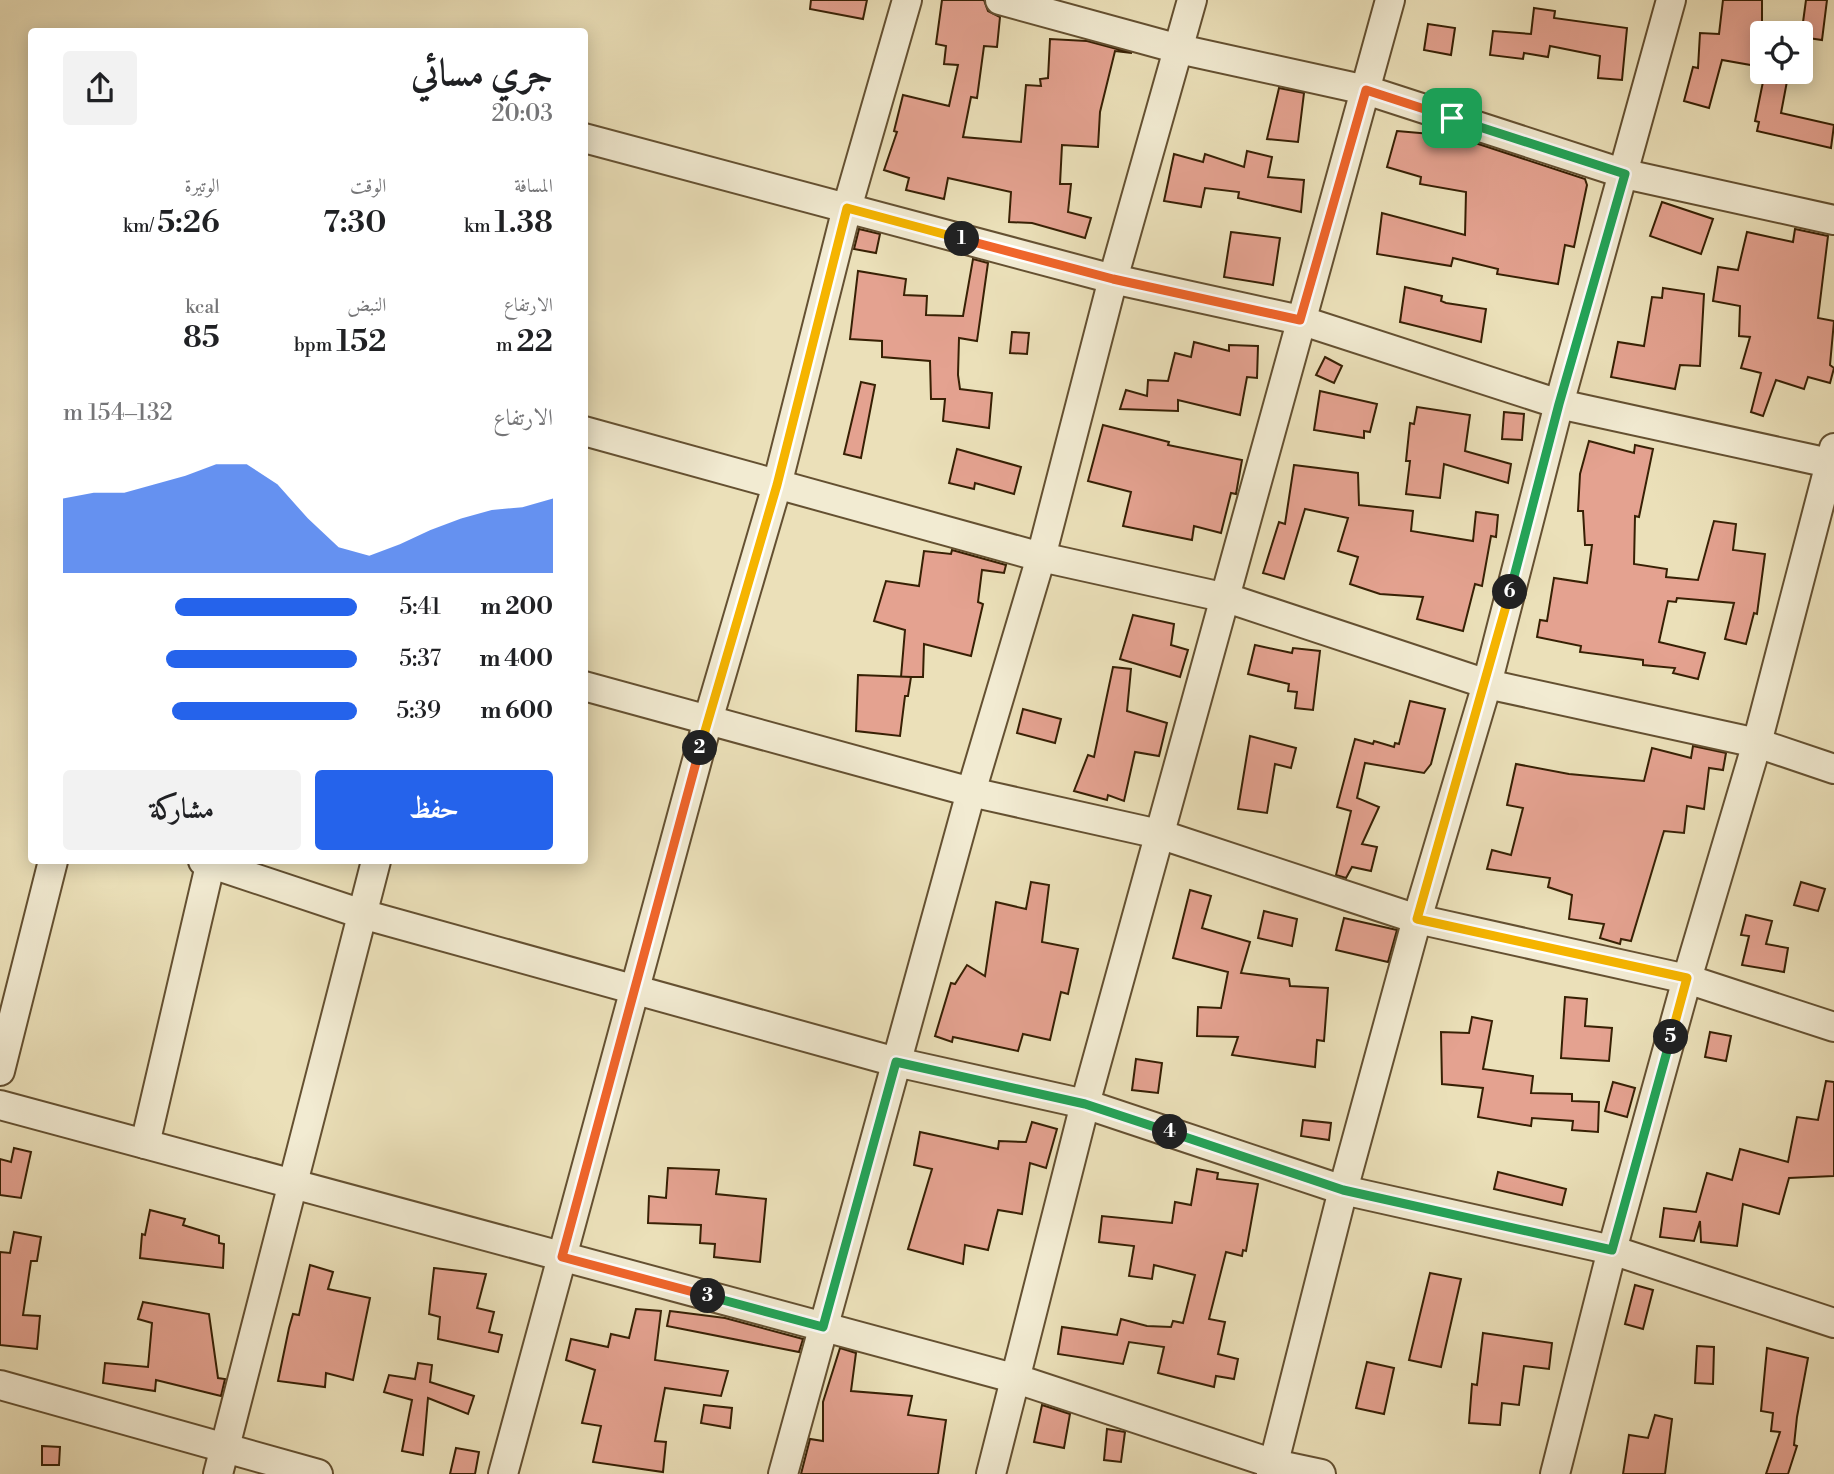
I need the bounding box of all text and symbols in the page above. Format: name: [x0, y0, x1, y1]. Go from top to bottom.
map controls: [1750, 21, 1813, 84]
button: locate: [1750, 21, 1813, 84]
text: جري مسائي: [411, 50, 553, 97]
button: share: [63, 51, 137, 125]
pin: [1422, 88, 1482, 148]
icon: arrive: [1433, 99, 1471, 137]
text: 20:03: [491, 100, 553, 128]
text: الوتيرة: [185, 174, 220, 198]
text: الوقت: [350, 174, 386, 198]
text: المسافة: [514, 174, 553, 198]
text: 5:26: [157, 204, 220, 242]
text: 7:30: [323, 204, 386, 242]
text: 1.38: [495, 204, 553, 242]
text: /km: [123, 214, 157, 238]
text: km: [464, 214, 495, 238]
pin: 1: [944, 222, 979, 256]
text: 1: [957, 226, 966, 250]
text: النبض: [347, 293, 386, 317]
text: الارتفاع: [504, 293, 553, 317]
text: kcal: [185, 295, 220, 319]
text: 85: [183, 319, 220, 357]
text: 152: [336, 323, 386, 361]
text: 22: [517, 323, 553, 361]
text: bpm: [294, 333, 336, 357]
text: m: [496, 333, 517, 357]
text: 132–154 m: [63, 399, 173, 427]
text: الارتفاع: [493, 404, 553, 432]
pin: 6: [1492, 574, 1528, 610]
text: 6: [1504, 579, 1515, 603]
text: 5:41: [400, 593, 441, 621]
text: 200 m: [481, 593, 553, 621]
text: 5:37: [399, 645, 441, 673]
text: 400 m: [480, 645, 553, 673]
text: 5:39: [396, 697, 441, 725]
text: 600 m: [480, 697, 553, 725]
pin: 2: [682, 730, 718, 766]
text: 2: [694, 735, 705, 759]
button: مشاركة: [63, 770, 301, 850]
button: حفظ: [315, 770, 553, 850]
pin: 5: [1654, 1020, 1688, 1054]
text: 5: [1665, 1024, 1676, 1048]
pin: 4: [1152, 1114, 1188, 1150]
text: 4: [1163, 1119, 1176, 1143]
pin: 3: [690, 1278, 726, 1314]
text: 3: [702, 1283, 713, 1307]

